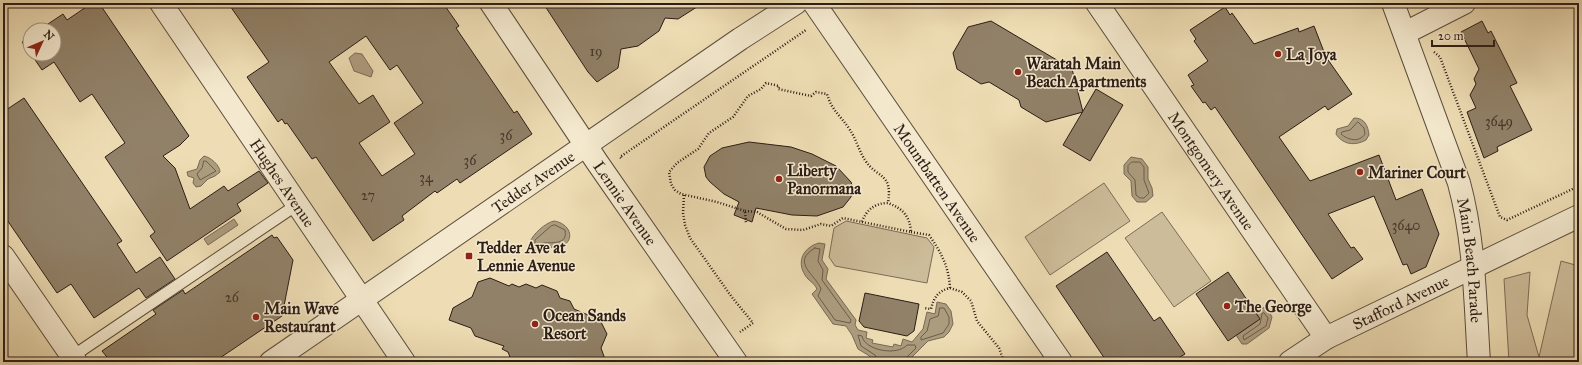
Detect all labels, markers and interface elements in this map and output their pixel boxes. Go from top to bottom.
north arrow [22,22,62,62]
scale bar [1432,22,1494,48]
text: N [41,28,57,44]
text: 20 m [1438,29,1464,43]
house number: 19 [590,43,602,60]
place label: La Joya [1286,45,1338,65]
marker: La Joya [1273,49,1283,59]
place label: Waratah Main Beach Apartments [1026,54,1147,92]
marker: Waratah Main Beach Apartments [1013,67,1023,77]
street label: Montgomery Avenue [1164,108,1259,234]
house number: 3649 [1485,113,1513,130]
street label: Mountbatten Avenue [890,120,985,246]
house number: 36 [500,127,513,144]
street label: Hughes Avenue [246,135,319,231]
street label: Tedder Avenue [488,146,578,217]
house number: 36 [464,152,477,169]
street label: Lennie Avenue [590,157,662,249]
place label: Liberty Panormana [787,161,862,198]
place label: Mariner Court [1368,163,1466,182]
marker: Mariner Court [1355,167,1365,177]
house number: 34 [419,169,434,186]
marker: Liberty Panormana [774,174,784,184]
house number: 27 [361,187,375,204]
street label: Main Beach Parade [1453,196,1486,324]
house number: 3640 [1392,217,1420,234]
place label: Tedder Ave at Lennie Avenue [476,238,576,275]
marker: Tedder Ave at Lennie Avenue [464,251,474,261]
street label: Stafford Avenue [1349,271,1452,333]
house number: 26 [225,289,240,306]
place label: The George [1234,297,1312,317]
place label: Main Wave Restaurant [264,299,339,336]
marker: The George [1222,301,1232,311]
place label: Ocean Sands Resort [543,306,626,343]
marker: Main Wave Restaurant [251,312,261,322]
marker: Ocean Sands Resort [530,319,540,329]

